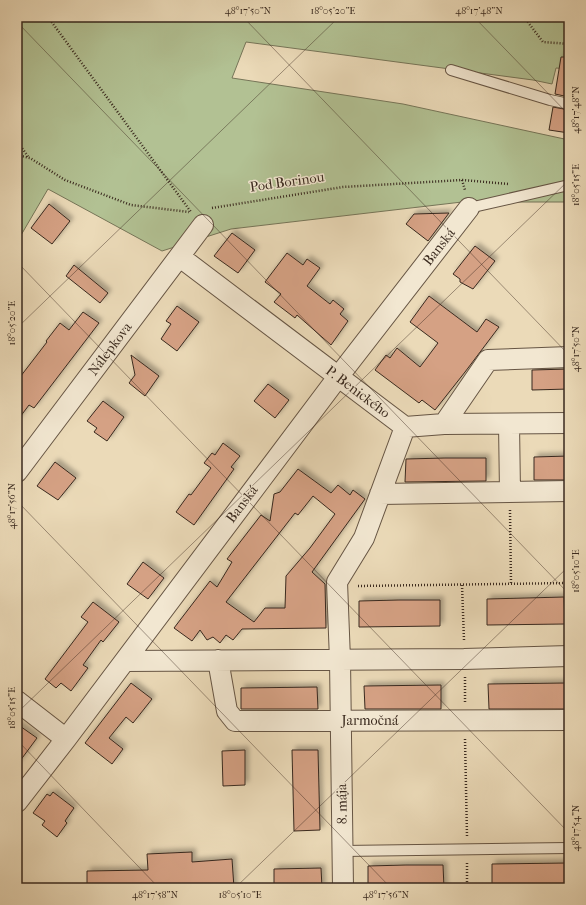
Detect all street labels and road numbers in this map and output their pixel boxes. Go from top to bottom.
street label: Pod Borinou [249,168,325,196]
street label: Banská [419,225,459,269]
street label: Nálepkova [85,319,136,379]
street label: P. Benického [322,362,394,422]
street label: Banská [222,481,262,526]
street label: Jarmočná [341,712,399,729]
street label: 8. mája [333,783,351,825]

